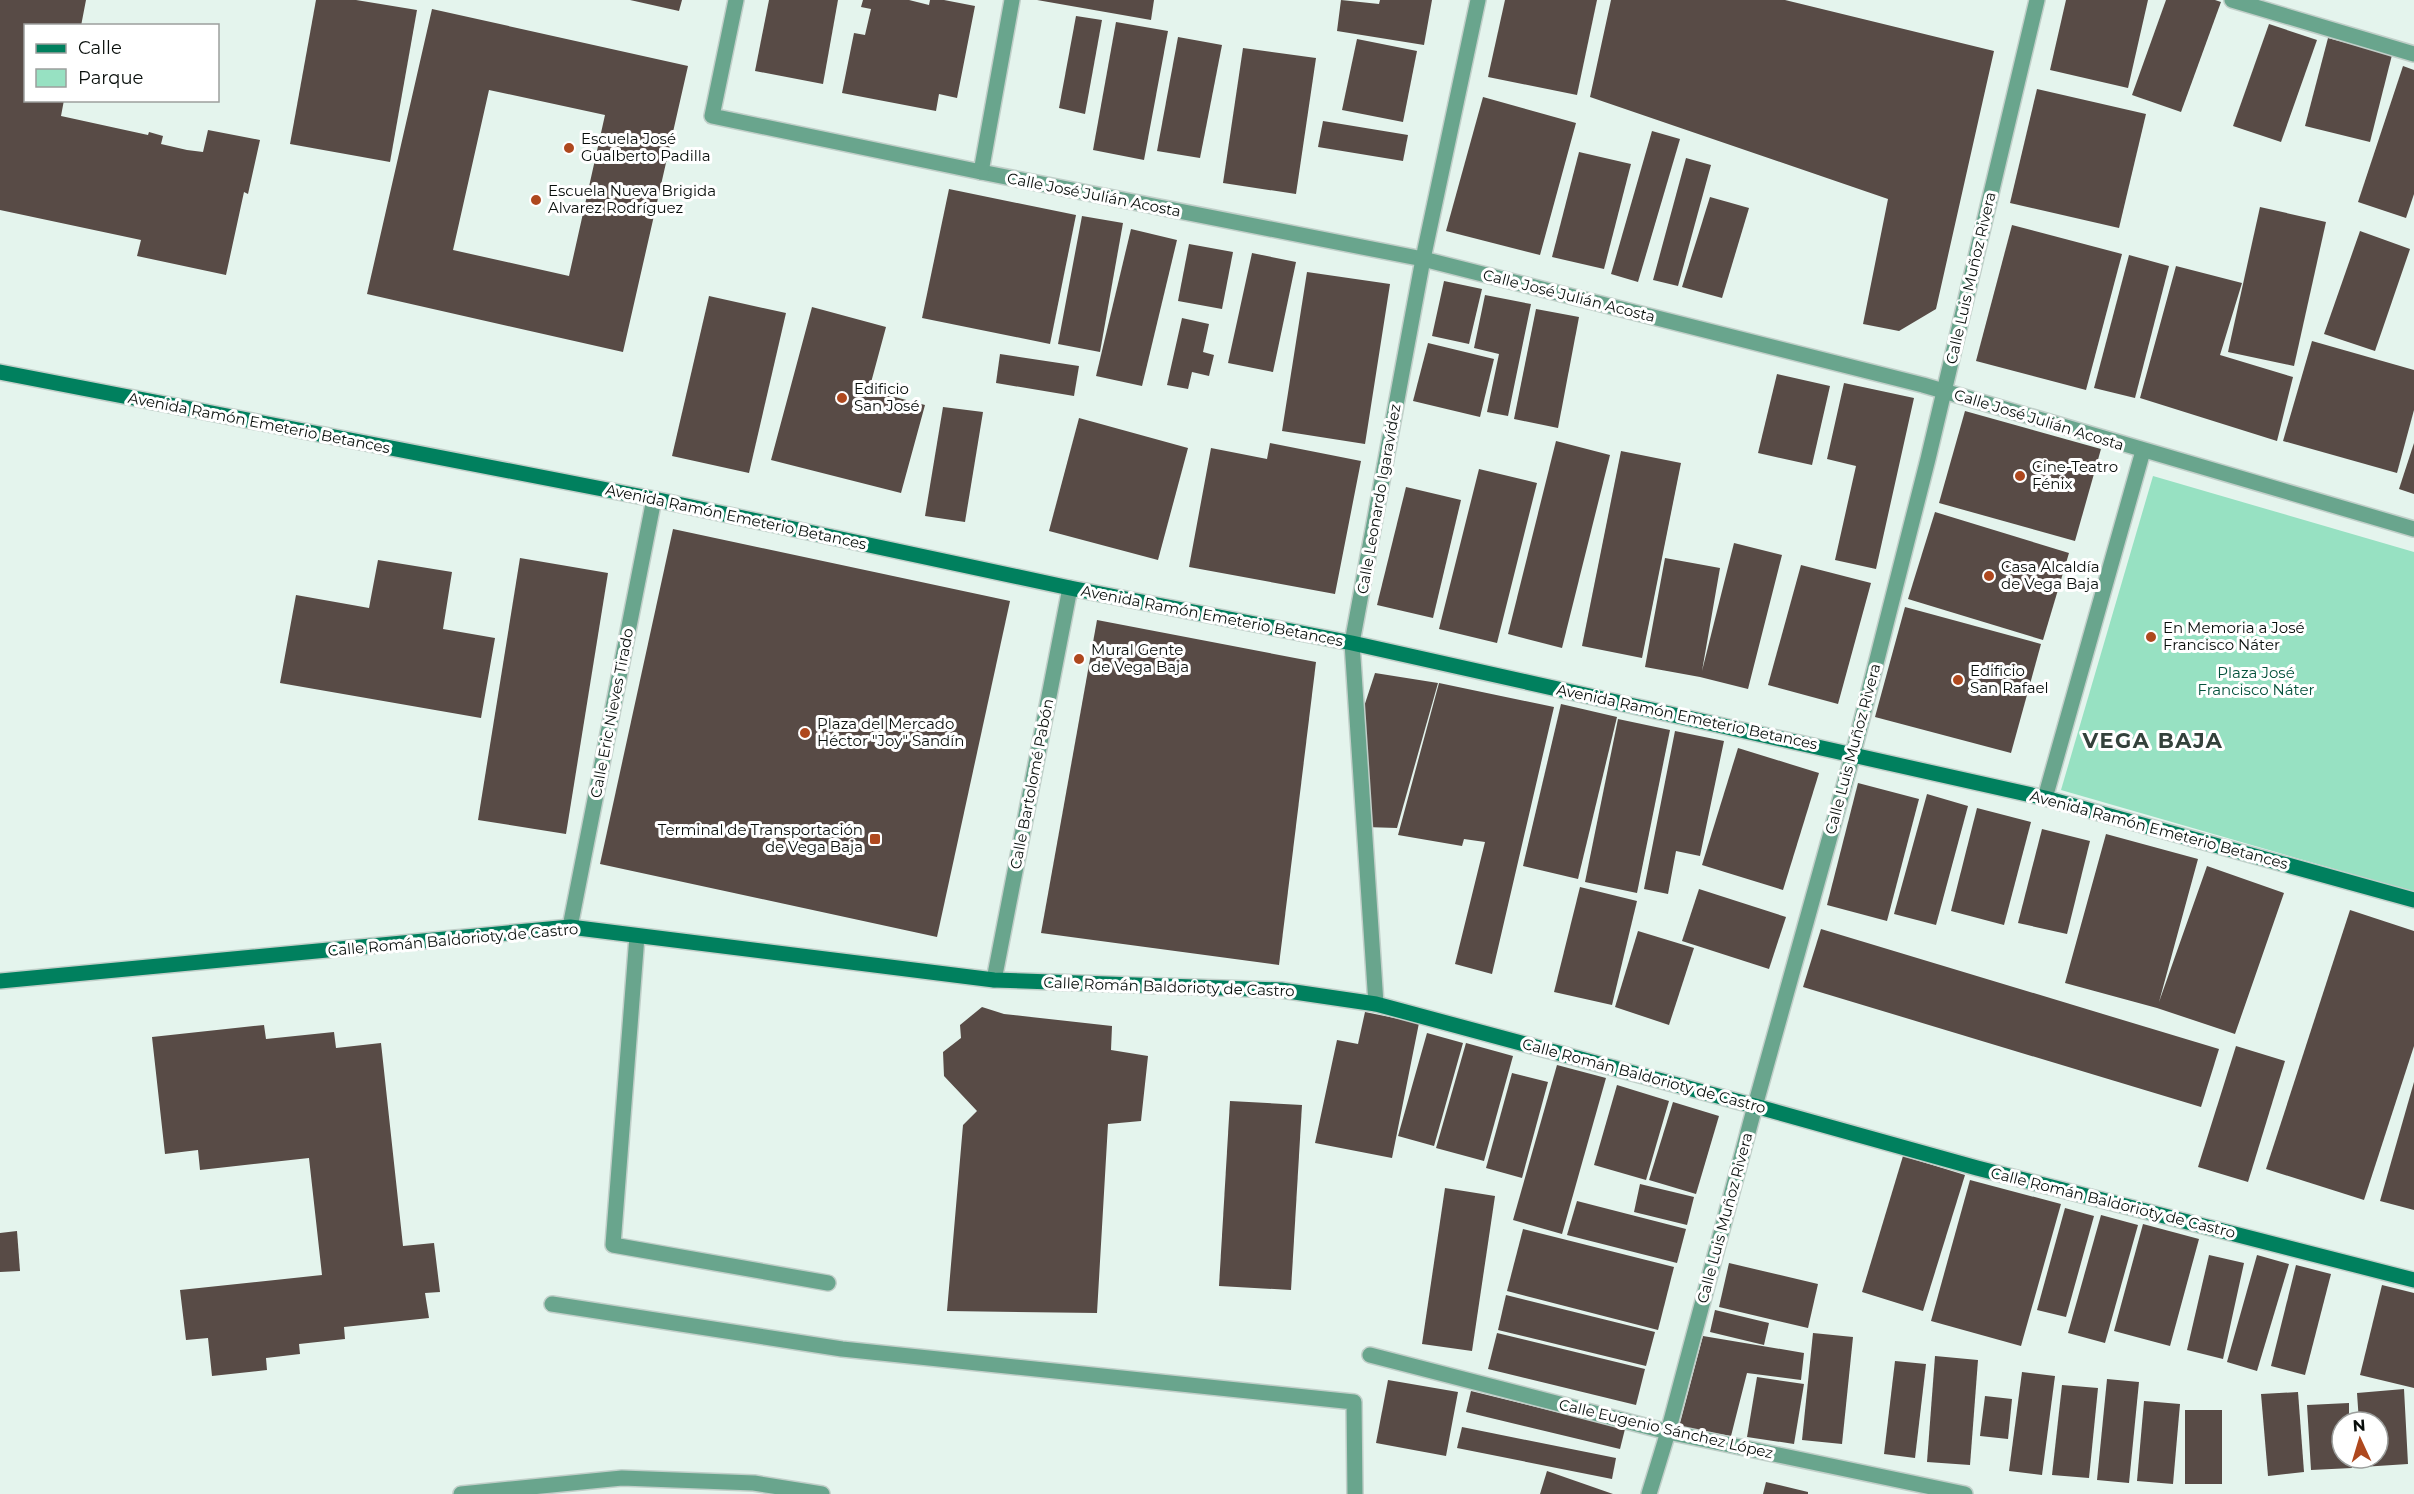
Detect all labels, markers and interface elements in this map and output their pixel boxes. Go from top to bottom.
legend [24,24,219,102]
text: Calle [78,37,122,59]
text: Parque [78,67,144,89]
place label: Escuela José Gualberto Padilla [581,129,711,165]
marker: Escuela José Gualberto Padilla [562,141,576,155]
street label: Calle José Julián Acosta [1006,168,1183,221]
place label: Escuela Nueva Brigida Alvarez Rodríguez [548,181,716,217]
street label: Calle Luis Muñoz Rivera [1941,190,2000,366]
marker: Escuela Nueva Brigida Alvarez Rodríguez [529,193,543,207]
street label: Calle José Julián Acosta [1481,265,1657,326]
place label: Edificio San José [854,379,919,415]
street label: Calle José Julián Acosta [1952,385,2126,454]
street label: Avenida Ramón Emeterio Betances [127,388,392,457]
marker: Edificio San José [835,391,849,405]
street label: Calle Leonardo Igaravídez [1352,402,1405,595]
place label: Cine-Teatro Fénix [2032,457,2118,493]
marker: Cine-Teatro Fénix [2013,469,2027,483]
street label: Avenida Ramón Emeterio Betances [604,480,868,554]
place label: Casa Alcaldía de Vega Baja [2001,557,2100,593]
marker: Casa Alcaldía de Vega Baja [1982,569,1996,583]
street label: Avenida Ramón Emeterio Betances [1080,581,1345,650]
place label: En Memoria a José Francisco Náter [2163,618,2305,654]
street label: Calle Eric Nieves Tirado [586,626,637,799]
marker: En Memoria a José Francisco Náter [2144,630,2158,644]
place label: Mural Gente de Vega Baja [1091,640,1189,676]
marker: Mural Gente de Vega Baja [1072,652,1086,666]
street label: Calle Luis Muñoz Rivera [1821,661,1884,836]
place label: Edificio San Rafael [1970,661,2049,697]
park label: Plaza José Francisco Náter [2198,663,2315,699]
marker: Edificio San Rafael [1951,673,1965,687]
street label: Avenida Ramón Emeterio Betances [1555,680,1819,754]
street label: Calle Bartolomé Pabón [1006,697,1057,871]
place label: Plaza del Mercado Héctor "Joy" Sandín [817,714,964,750]
marker: Plaza del Mercado Héctor "Joy" Sandín [798,726,812,740]
district label: VEGA BAJA [2082,728,2223,753]
street label: Avenida Ramón Emeterio Betances [2028,786,2290,873]
place label: Terminal de Transportación de Vega Baja [658,820,863,856]
marker: Terminal de Transportación de Vega Baja [868,832,882,846]
street label: Calle Román Baldorioty de Castro [327,919,579,960]
street label: Calle Román Baldorioty de Castro [1043,973,1295,1000]
street label: Calle Román Baldorioty de Castro [1520,1034,1768,1117]
street label: Calle Luis Muñoz Rivera [1693,1130,1756,1305]
street label: Calle Román Baldorioty de Castro [1989,1163,2237,1242]
street label: Calle Eugenio Sánchez López [1557,1395,1776,1463]
north arrow [2330,1410,2390,1470]
text: N [2352,1416,2366,1435]

